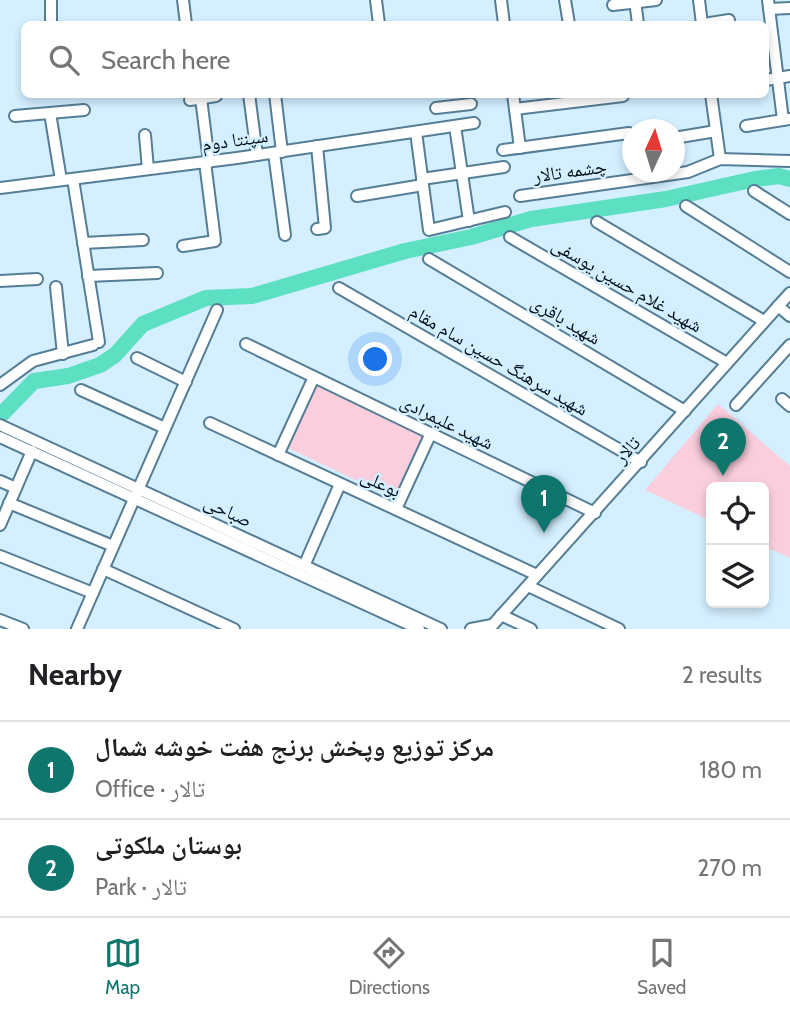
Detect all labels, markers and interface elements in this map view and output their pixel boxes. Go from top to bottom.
search box [21,21,769,98]
icon: search [45,41,83,79]
text: Search here [101,44,230,76]
north arrow [622,119,685,182]
street label: سپنتا دوم [200,124,270,158]
street label: چشمه تالار [531,154,608,188]
street label: شهید غلام حسین یوسفی [547,233,706,339]
street label: شهید باقری [527,290,605,350]
street label: شهید سرهنگ حسین سام مقام [405,299,592,422]
your location [358,342,392,376]
street label: شهید علیمرادی [397,390,497,454]
pin: 2 [700,418,746,476]
street label: تالار [608,431,645,469]
street label: بوعلی [357,464,405,502]
pin: 1 [521,475,567,533]
map controls [706,482,769,608]
button: locate [706,482,769,545]
street label: صباحی [200,490,256,532]
button: layers [706,545,769,608]
text: Nearby [28,656,122,693]
text: 2 results [682,661,762,689]
text: مرکز توزیع وپخش برنج هفت خوشه شمال [95,731,494,763]
text: 1 [47,756,55,784]
text: 180 m [699,756,762,784]
text: Office · تالار [95,775,205,803]
text: بوستان ملکوتی [95,829,242,861]
text: 2 [45,854,57,882]
text: 270 m [697,854,762,882]
text: Park · تالار [95,873,187,901]
tab: Map [104,934,142,999]
tab: Directions [349,934,430,999]
tab: Saved [637,934,686,999]

